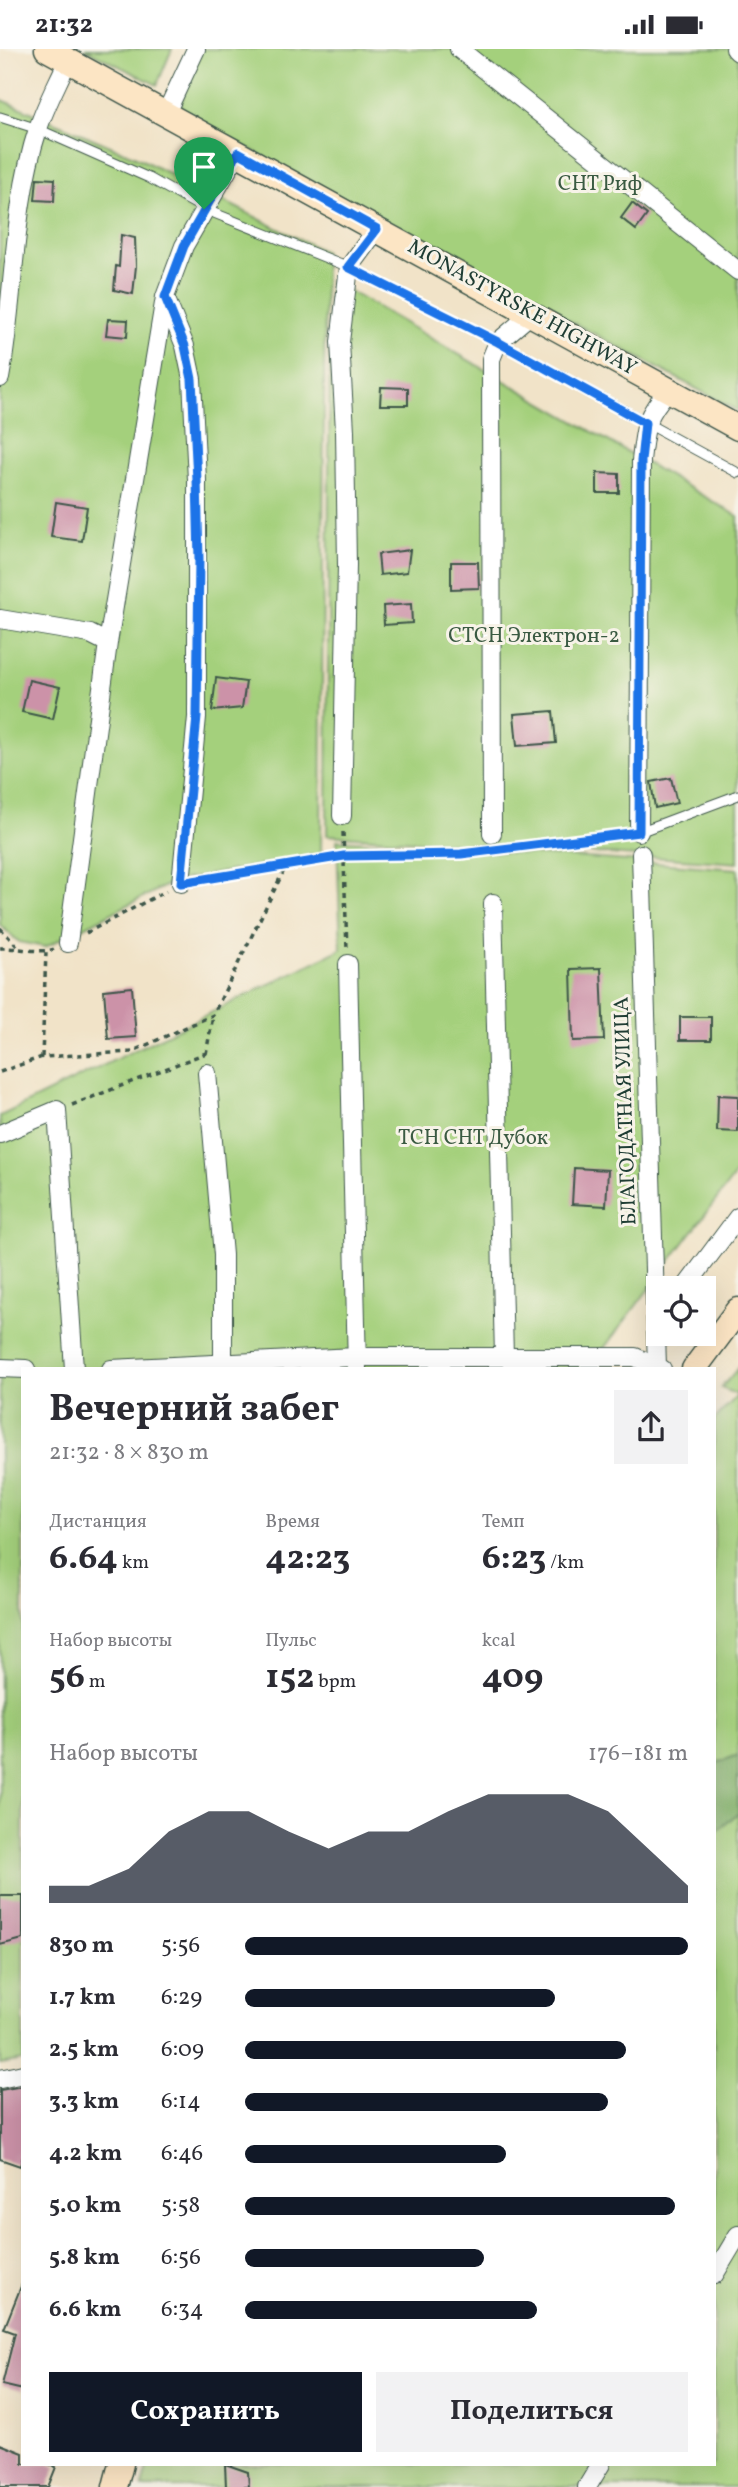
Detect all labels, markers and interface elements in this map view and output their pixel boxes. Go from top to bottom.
text: 21:32 [35,7,93,43]
pin [174,137,234,209]
icon: arrive [185,148,223,186]
park label: СНТ Риф [558,170,642,199]
street label: MONASTYRSKE HIGHWAY [402,233,642,383]
park label: СТСН Электрон-2 [448,622,620,651]
street label: БЛАГОДАТНАЯ УЛИЦА [608,996,644,1226]
park label: ТСН СНТ Дубок [398,1124,548,1153]
map controls [646,1276,716,1346]
button: locate [646,1276,716,1346]
text: Вечерний забег [49,1384,339,1437]
button: share [614,1390,688,1464]
text: 21:32 · 8 × 830 m [49,1437,209,1469]
text: Дистанция [49,1509,147,1535]
text: Время [265,1509,320,1535]
text: Темп [482,1509,525,1535]
text: 6.64 [49,1535,118,1583]
text: 42:23 [265,1535,350,1583]
text: 6:23 [482,1535,546,1583]
text: km [118,1550,149,1576]
text: /km [546,1550,584,1576]
text: Набор высоты [49,1628,172,1654]
text: Пульс [265,1628,317,1654]
text: kcal [482,1628,515,1654]
text: 56 [49,1654,85,1702]
text: 152 [265,1654,314,1702]
text: 409 [482,1654,543,1702]
text: m [85,1669,106,1695]
text: bpm [314,1669,356,1695]
text: Набор высоты [49,1738,198,1770]
text: 176–181 m [588,1738,688,1770]
text: 830 m [49,1930,114,1962]
text: 5:56 [161,1930,200,1962]
text: 1.7 km [49,1982,116,2014]
text: 6:29 [161,1982,202,2014]
text: 2.5 km [49,2034,119,2066]
text: 6:09 [161,2034,204,2066]
text: 3.3 km [49,2086,119,2118]
text: 6:14 [161,2086,201,2118]
text: 4.2 km [49,2138,122,2170]
text: 6:46 [161,2138,203,2170]
text: 5.0 km [49,2190,122,2222]
text: 5:58 [161,2190,200,2222]
text: 5.8 km [49,2242,120,2274]
text: 6:56 [161,2242,201,2274]
text: 6.6 km [49,2294,122,2326]
text: 6:34 [161,2294,204,2326]
button: Сохранить [49,2372,362,2452]
button: Поделиться [376,2372,688,2452]

